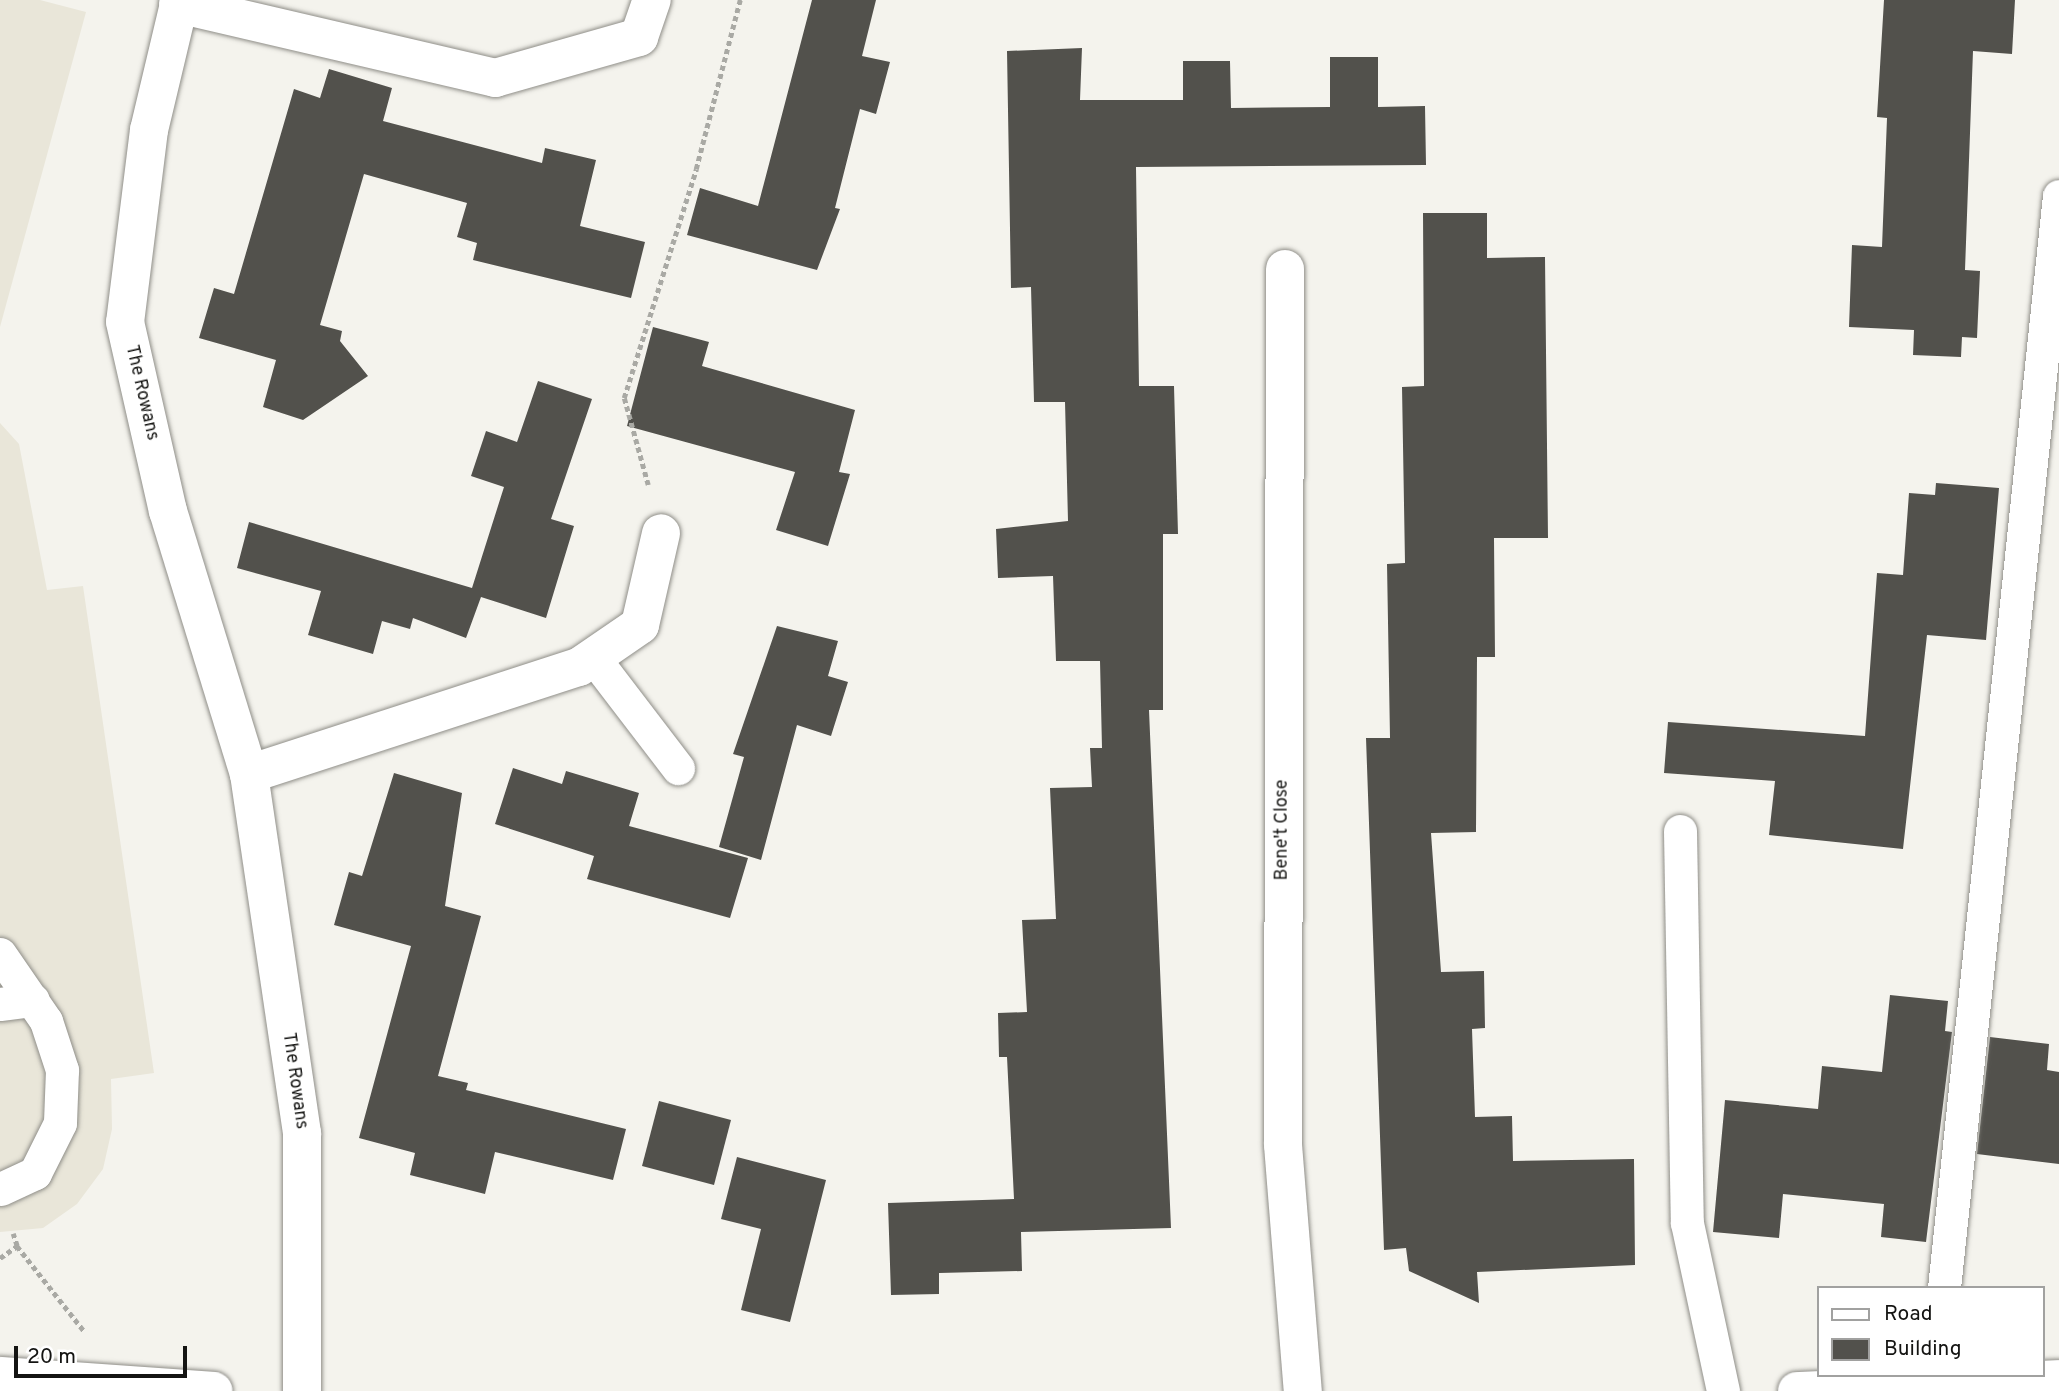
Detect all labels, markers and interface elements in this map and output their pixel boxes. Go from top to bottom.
street label: The Rowans [120,343,162,443]
street label: Bene't Close [1272,780,1294,880]
street label: The Rowans [277,1031,311,1131]
legend [1818,1286,2045,1377]
text: Road [1884,1301,1933,1328]
scale bar [18,1332,191,1376]
text: Building [1884,1336,1962,1363]
text: 20 m [27,1344,76,1371]

